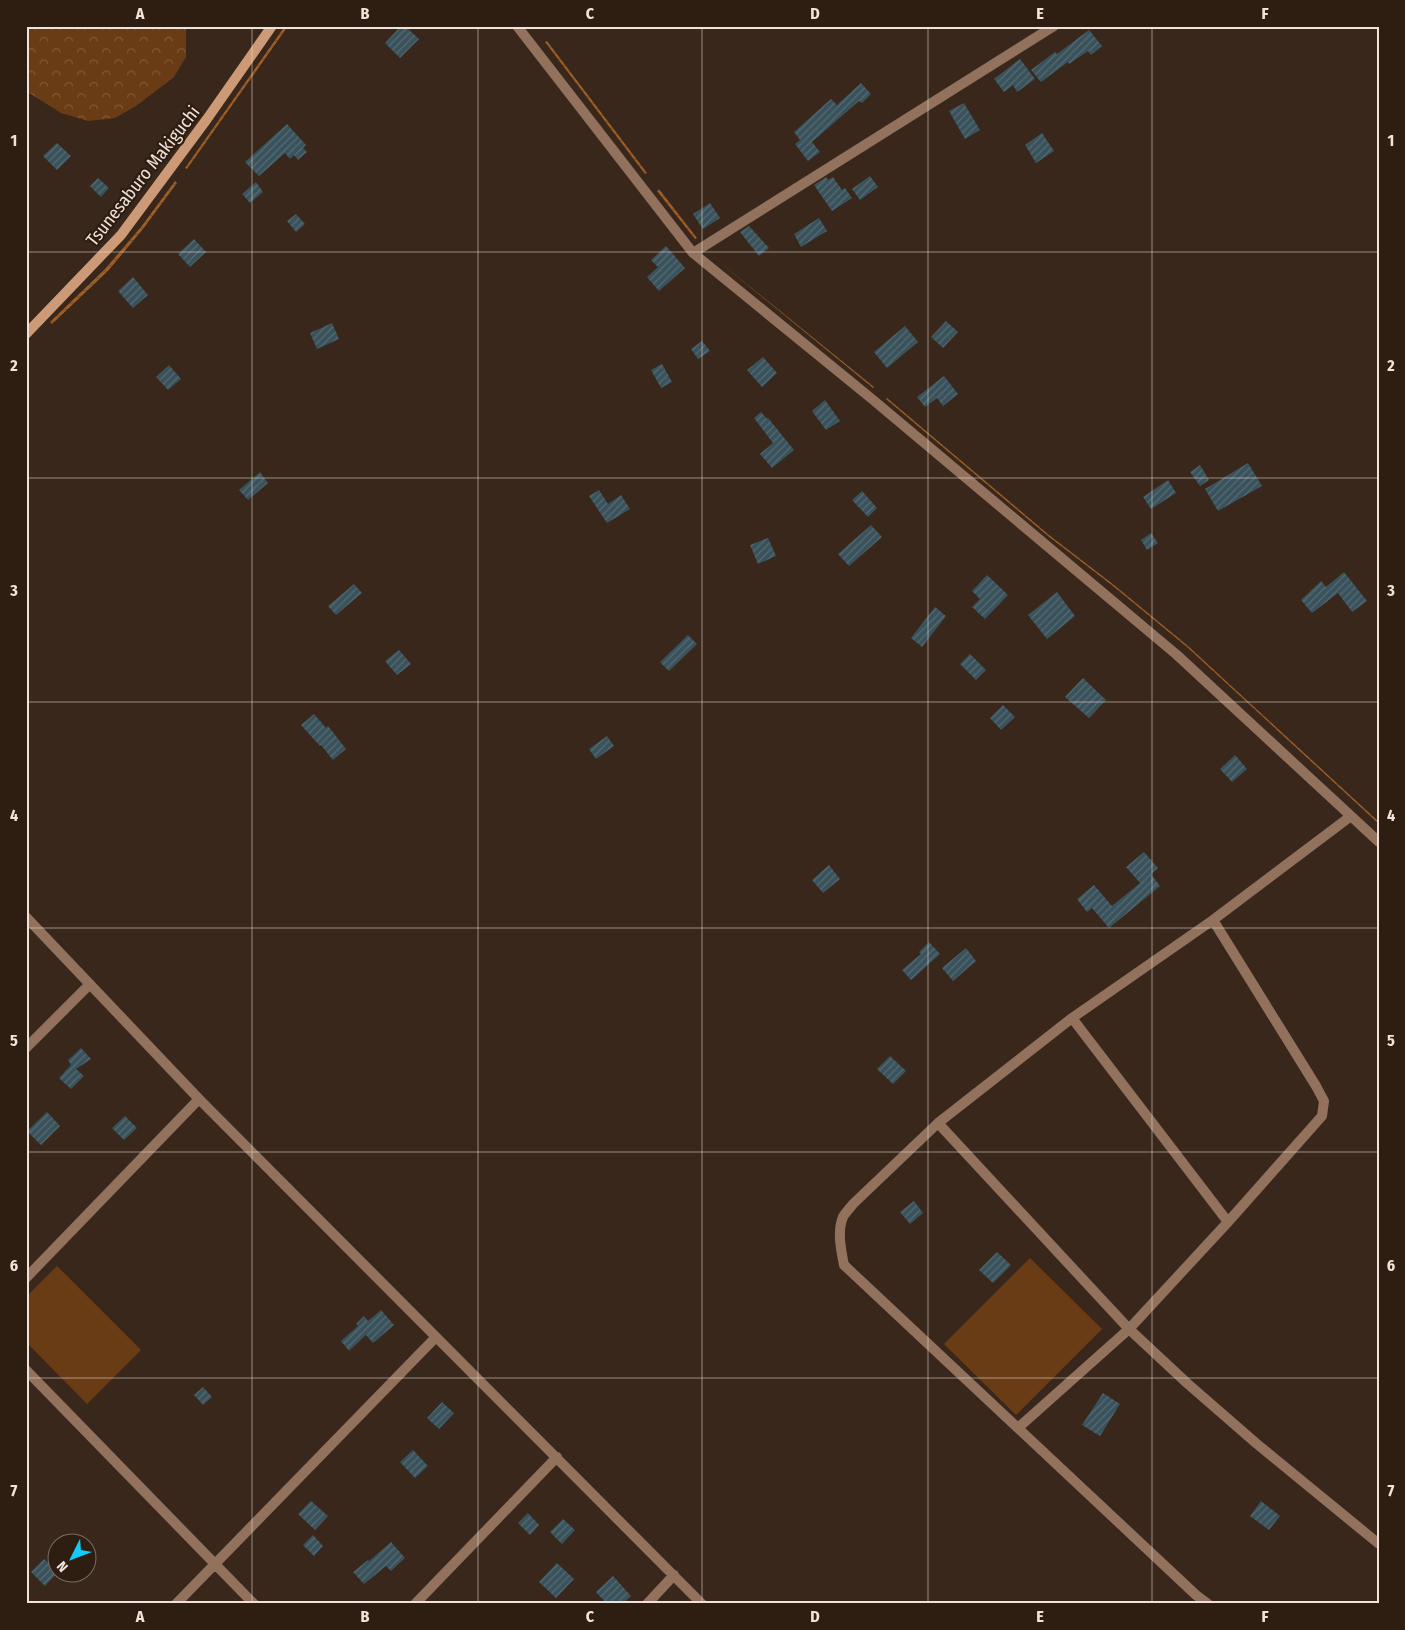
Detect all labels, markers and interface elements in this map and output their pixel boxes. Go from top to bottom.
text: A [135,4,145,23]
text: B [361,4,370,23]
text: C [586,4,595,23]
text: D [810,4,820,23]
text: E [1036,4,1044,23]
text: F [1261,4,1269,23]
street label: Tsunesaburo Makiguchi [81,102,205,250]
text: 1 [11,131,17,150]
text: 1 [1388,131,1394,150]
text: 2 [9,356,18,375]
text: 2 [1386,356,1395,375]
text: 3 [9,581,18,600]
text: 3 [1386,581,1395,600]
text: 4 [10,806,18,825]
text: 4 [1387,806,1395,825]
text: 5 [10,1031,18,1050]
text: 5 [1387,1031,1395,1050]
text: 6 [10,1256,18,1275]
text: 6 [1387,1256,1395,1275]
text: 7 [11,1481,18,1500]
text: 7 [1388,1481,1395,1500]
north arrow [48,1532,98,1582]
text: N [54,1558,72,1575]
text: A [135,1607,145,1626]
text: B [361,1607,370,1626]
text: C [586,1607,595,1626]
text: D [810,1607,820,1626]
text: E [1036,1607,1044,1626]
text: F [1261,1607,1269,1626]

